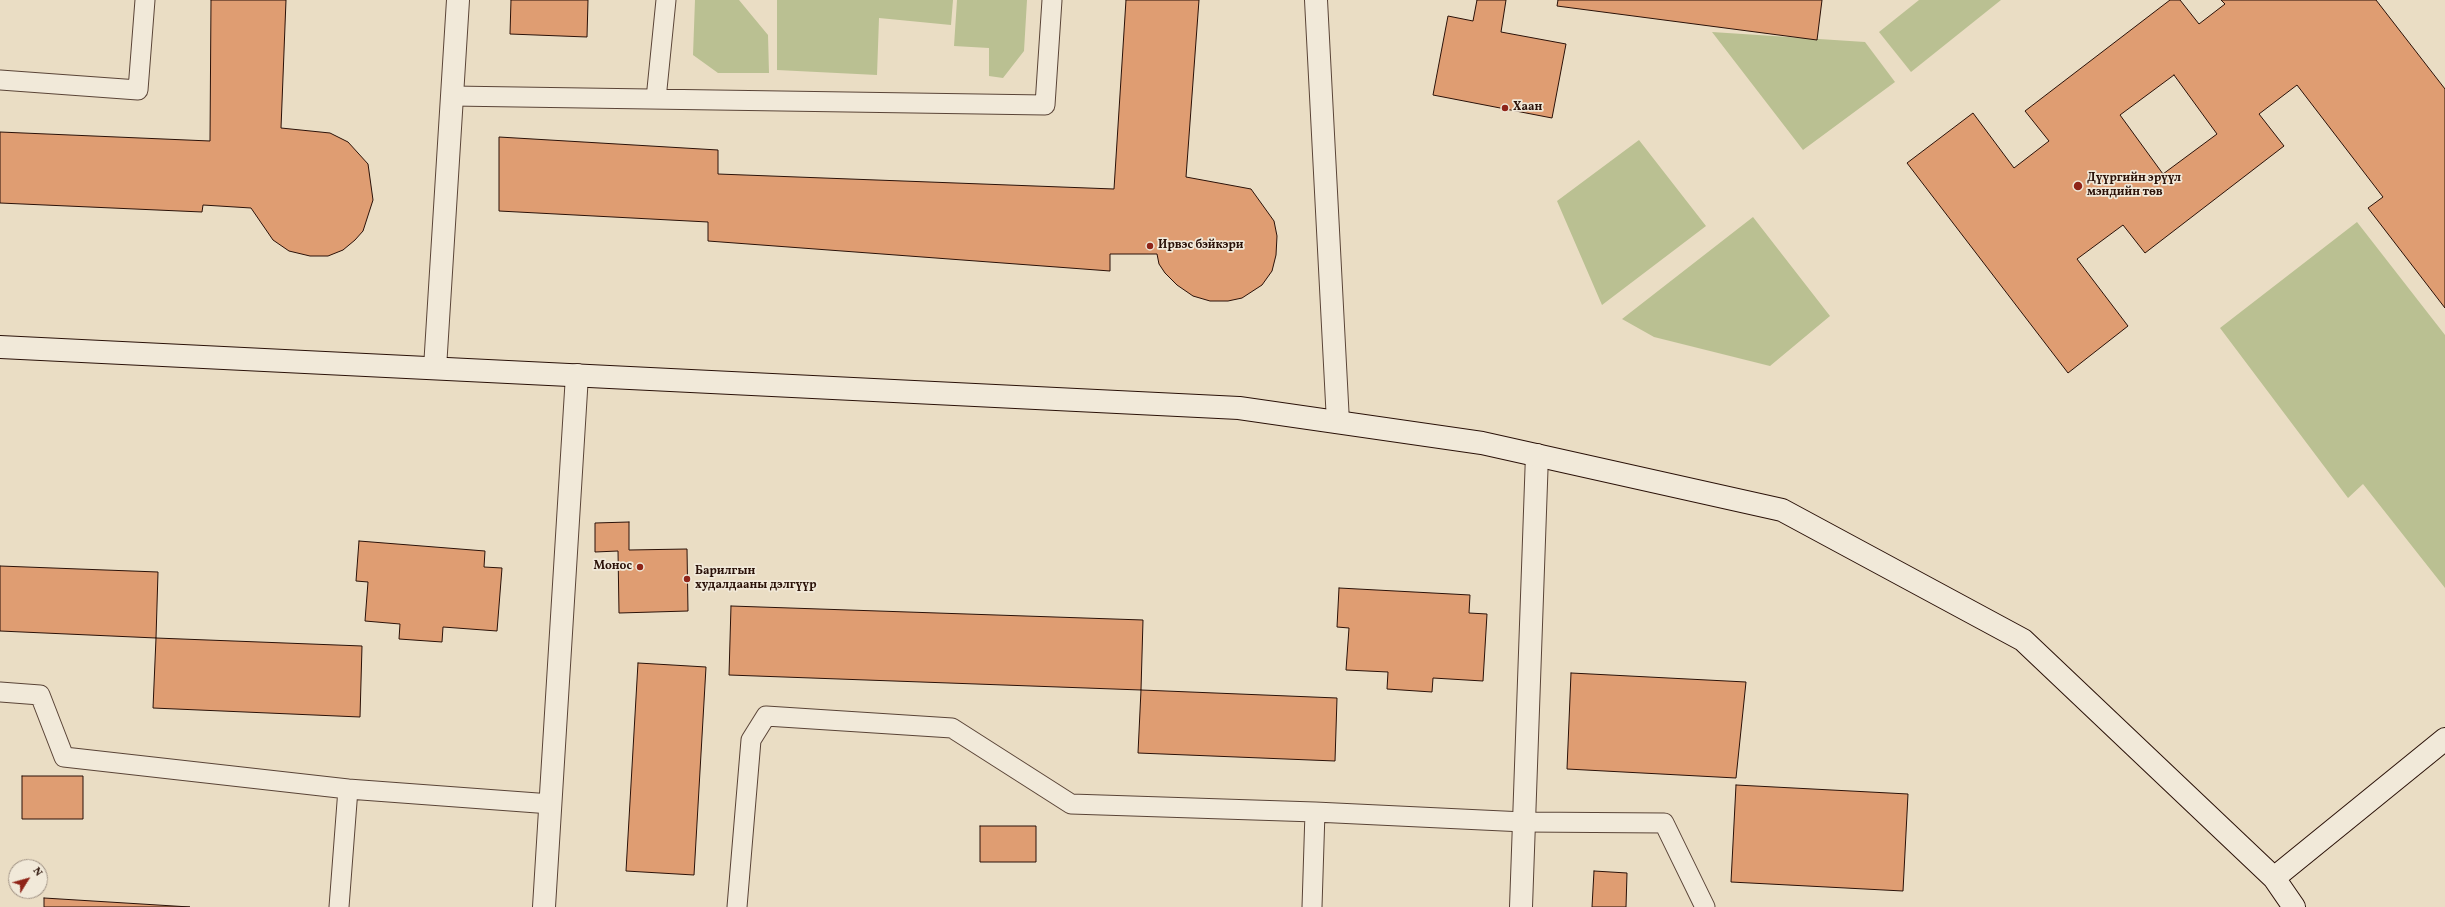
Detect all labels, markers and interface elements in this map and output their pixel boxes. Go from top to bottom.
place label: Хаан [1513,101,1542,115]
marker: Хаан [1500,103,1510,113]
place label: Дүүргийн эрүүл мэндийн төв [2087,172,2181,200]
marker: Дүүргийн эрүүл мэндийн төв [2072,180,2084,192]
place label: Ирвэс бэйкэри [1158,239,1244,253]
marker: Ирвэс бэйкэри [1145,241,1155,251]
place label: Монос [594,560,632,574]
marker: Монос [635,562,645,572]
place label: Барилгын худалдааны дэлгүүр [695,565,817,593]
marker: Барилгын худалдааны дэлгүүр [682,574,692,584]
north arrow [8,859,48,899]
text: N [29,864,46,880]

